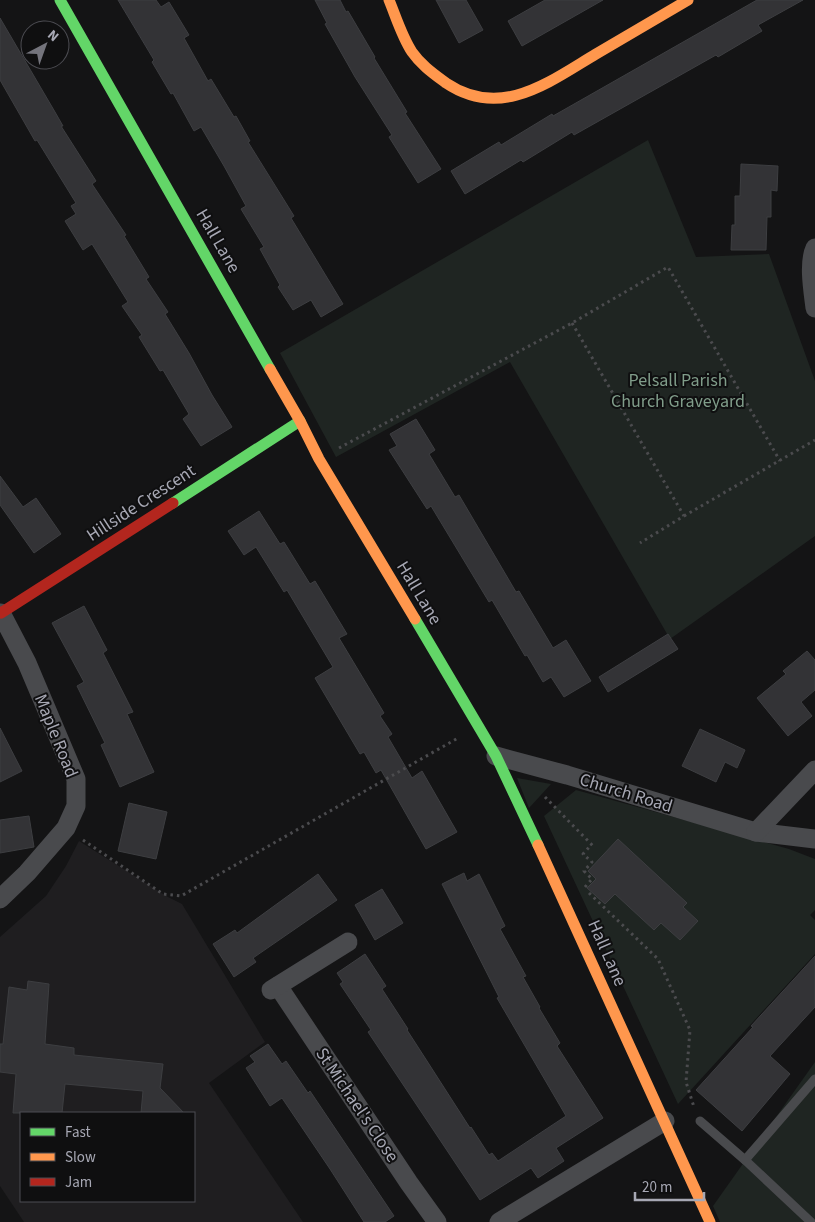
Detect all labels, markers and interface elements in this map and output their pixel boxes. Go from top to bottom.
north arrow [20,20,70,70]
text: N [43,25,63,47]
street label: Hall Lane [190,204,246,278]
park label: Pelsall Parish Church Graveyard [611,368,745,414]
street label: Hillside Crescent [82,458,200,548]
street label: Hall Lane [390,556,448,630]
street label: Maple Road [28,691,84,781]
street label: Church Road [576,767,676,819]
street label: Hall Lane [581,916,633,990]
street label: St Michael's Close [309,1043,405,1167]
legend [20,1112,195,1202]
text: Fast [65,1122,91,1143]
text: Slow [65,1147,96,1168]
scale bar [635,1170,704,1202]
text: Jam [65,1172,92,1193]
text: 20 m [642,1177,672,1198]

